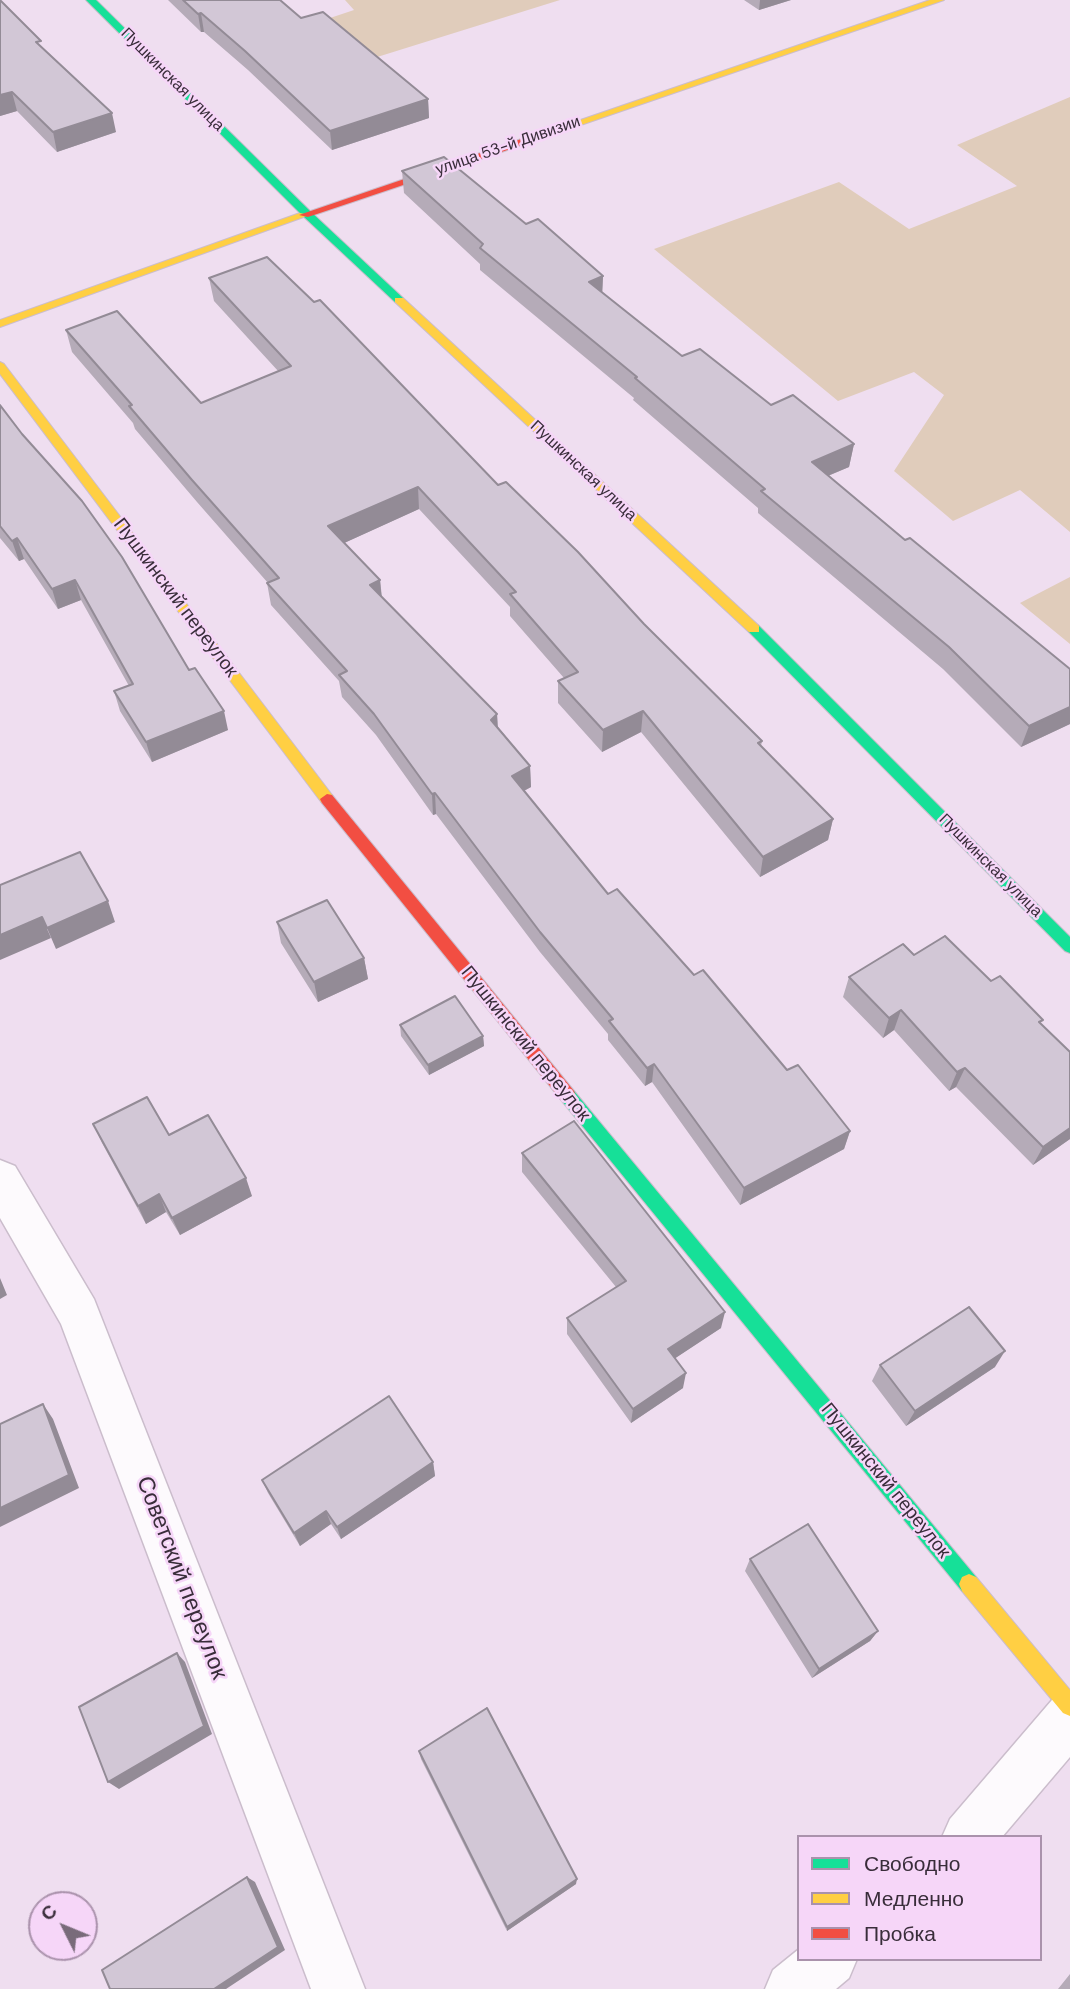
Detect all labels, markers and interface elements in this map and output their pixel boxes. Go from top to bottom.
street label: Пушкинская улица [116,24,228,136]
street label: улица 53-й Дивизии [433,112,583,180]
street label: Пушкинская улица [526,417,640,525]
street label: Пушкинский переулок [108,514,242,682]
street label: Пушкинская улица [934,810,1046,922]
street label: Пушкинский переулок [455,962,595,1126]
street label: Пушкинский переулок [815,1399,955,1563]
street label: Советский переулок [130,1473,232,1683]
legend [797,1835,1042,1961]
text: Свободно [864,1850,961,1878]
text: Медленно [864,1885,964,1913]
north arrow [28,1891,98,1961]
text: С [35,1899,63,1926]
text: Пробка [864,1920,936,1948]

